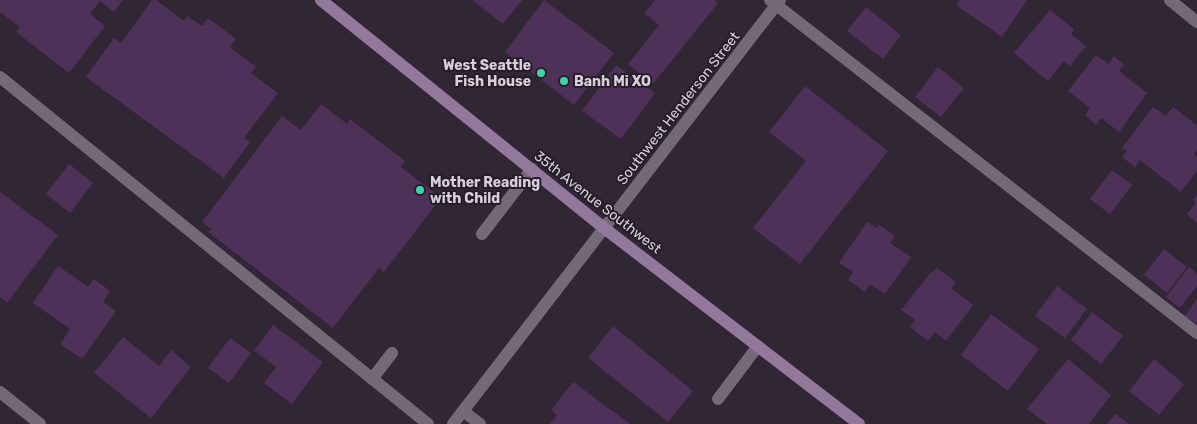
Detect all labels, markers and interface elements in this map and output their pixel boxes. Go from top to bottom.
street label: Southwest Henderson Street [613,28,744,188]
place label: West Seattle Fish House [443,57,531,90]
marker: West Seattle Fish House [535,67,547,79]
place label: Banh Mi XO [574,73,651,90]
marker: Banh Mi XO [558,75,570,87]
street label: 35th Avenue Southwest [531,147,665,258]
place label: Mother Reading with Child [430,174,540,207]
marker: Mother Reading with Child [414,184,426,196]

